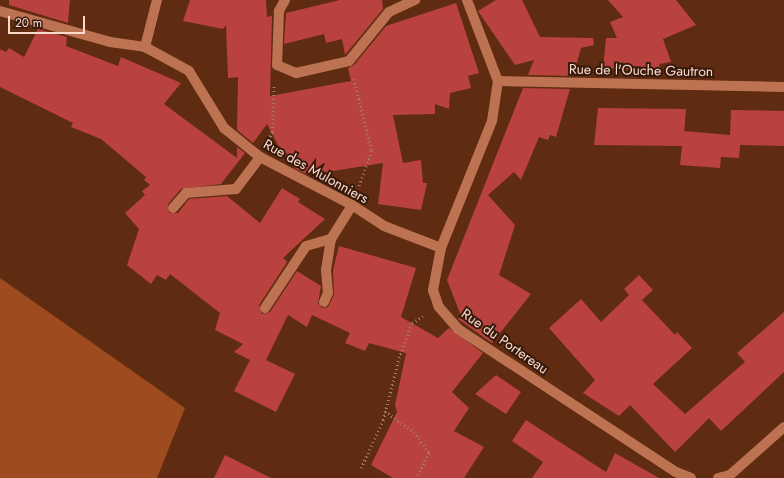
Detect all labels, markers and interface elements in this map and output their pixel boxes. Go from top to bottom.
scale bar [10,8,87,34]
text: 20 m [15,14,42,32]
street label: Rue de l'Ouche Gautron [569,60,713,80]
street label: Rue des Mulonniers [261,135,371,207]
street label: Rue du Portereau [458,305,552,377]

